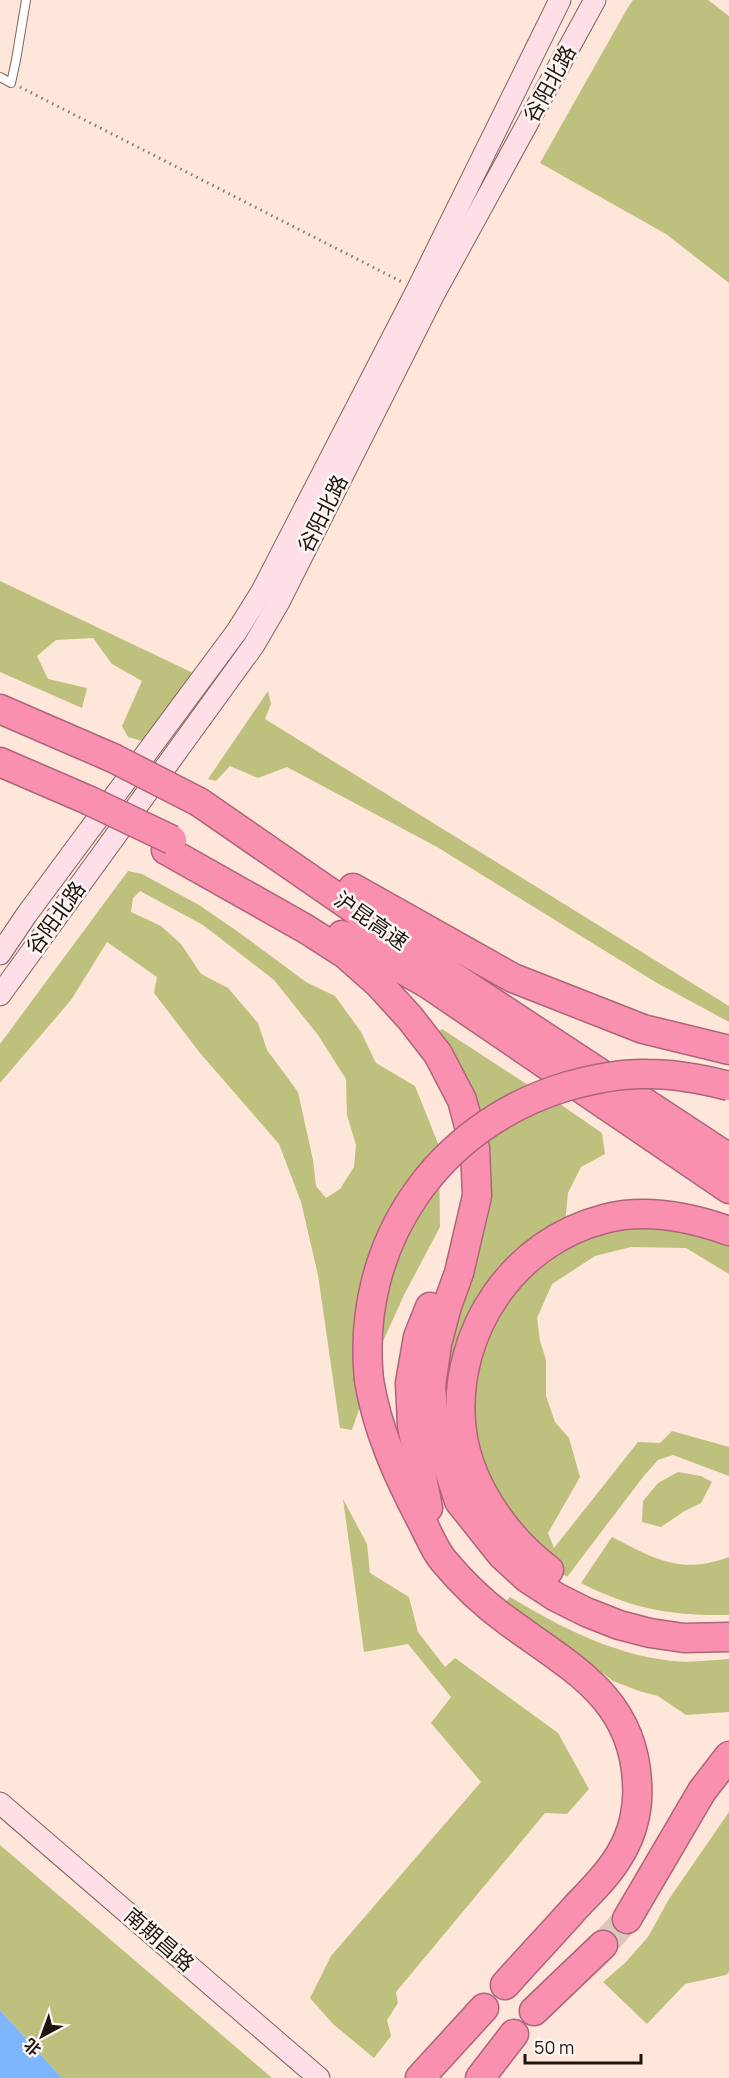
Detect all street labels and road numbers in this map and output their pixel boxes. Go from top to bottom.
street label: 谷阳北路 [517,40,582,127]
street label: 谷阳北路 [291,470,354,557]
street label: 谷阳北路 [19,875,91,960]
street label: 沪昆高速 [329,885,414,956]
street label: 南期昌路 [119,1901,201,1977]

